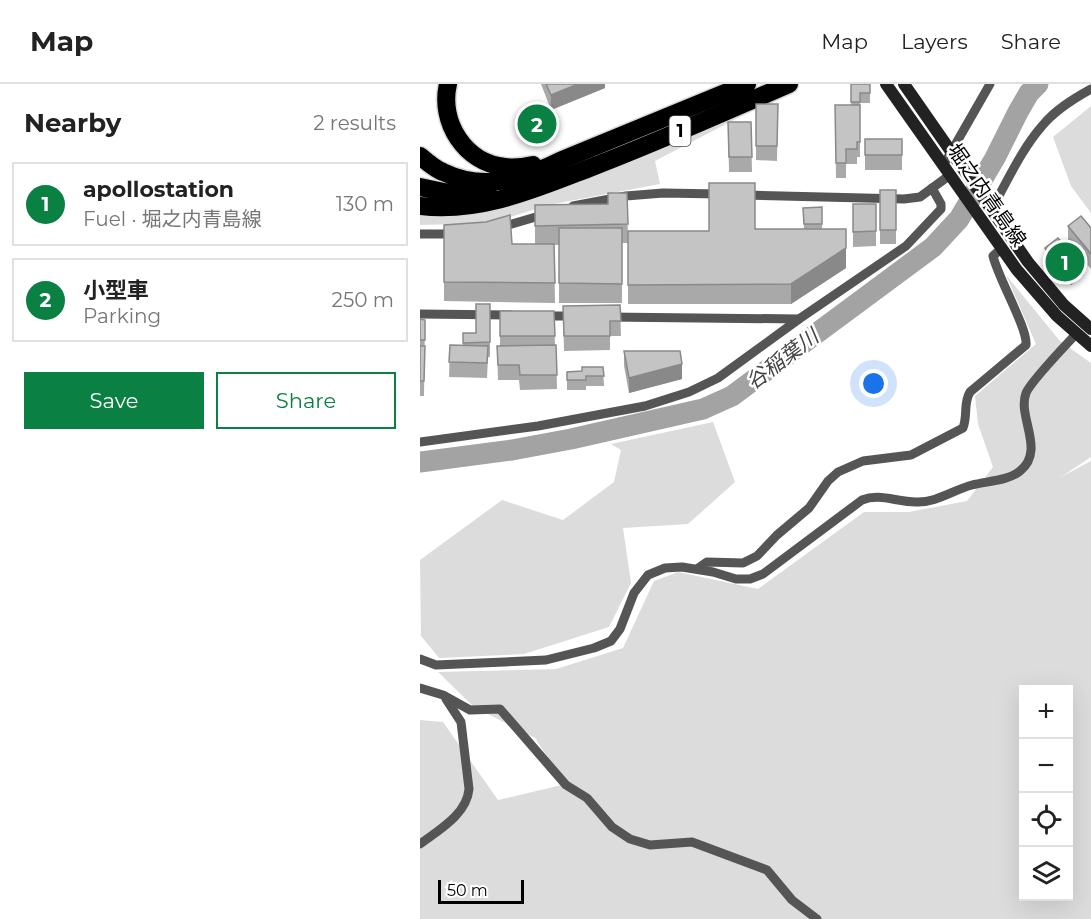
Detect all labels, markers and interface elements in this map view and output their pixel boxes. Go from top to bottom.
text: Map [30,24,93,58]
text: Map [821,29,868,54]
text: Layers [901,29,968,54]
text: Share [1001,29,1061,54]
pin: 2 [518,102,556,147]
text: Nearby [24,107,121,139]
text: 2 results [313,111,396,135]
road number: 1 [670,116,690,146]
street label: 堀之内青島線 [943,139,1031,251]
text: apollostation [83,176,234,203]
text: 1 [42,192,49,216]
text: 130 m [336,192,394,216]
text: Fuel · 堀之内青島線 [83,207,262,231]
pin: 1 [1046,240,1084,285]
text: 小型車 [83,277,149,304]
text: 2 [40,288,51,312]
text: 250 m [332,288,394,312]
text: Parking [83,304,161,328]
water label: 谷稲葉川 [741,323,825,394]
your location [859,369,888,398]
button: Save [24,372,204,429]
button: Share [216,372,396,429]
map controls [1019,685,1073,901]
button: + [1019,685,1073,739]
button: − [1019,739,1073,793]
button: locate [1019,793,1073,847]
button: layers [1019,847,1073,901]
scale bar [438,877,524,904]
text: 50 m [447,881,488,900]

